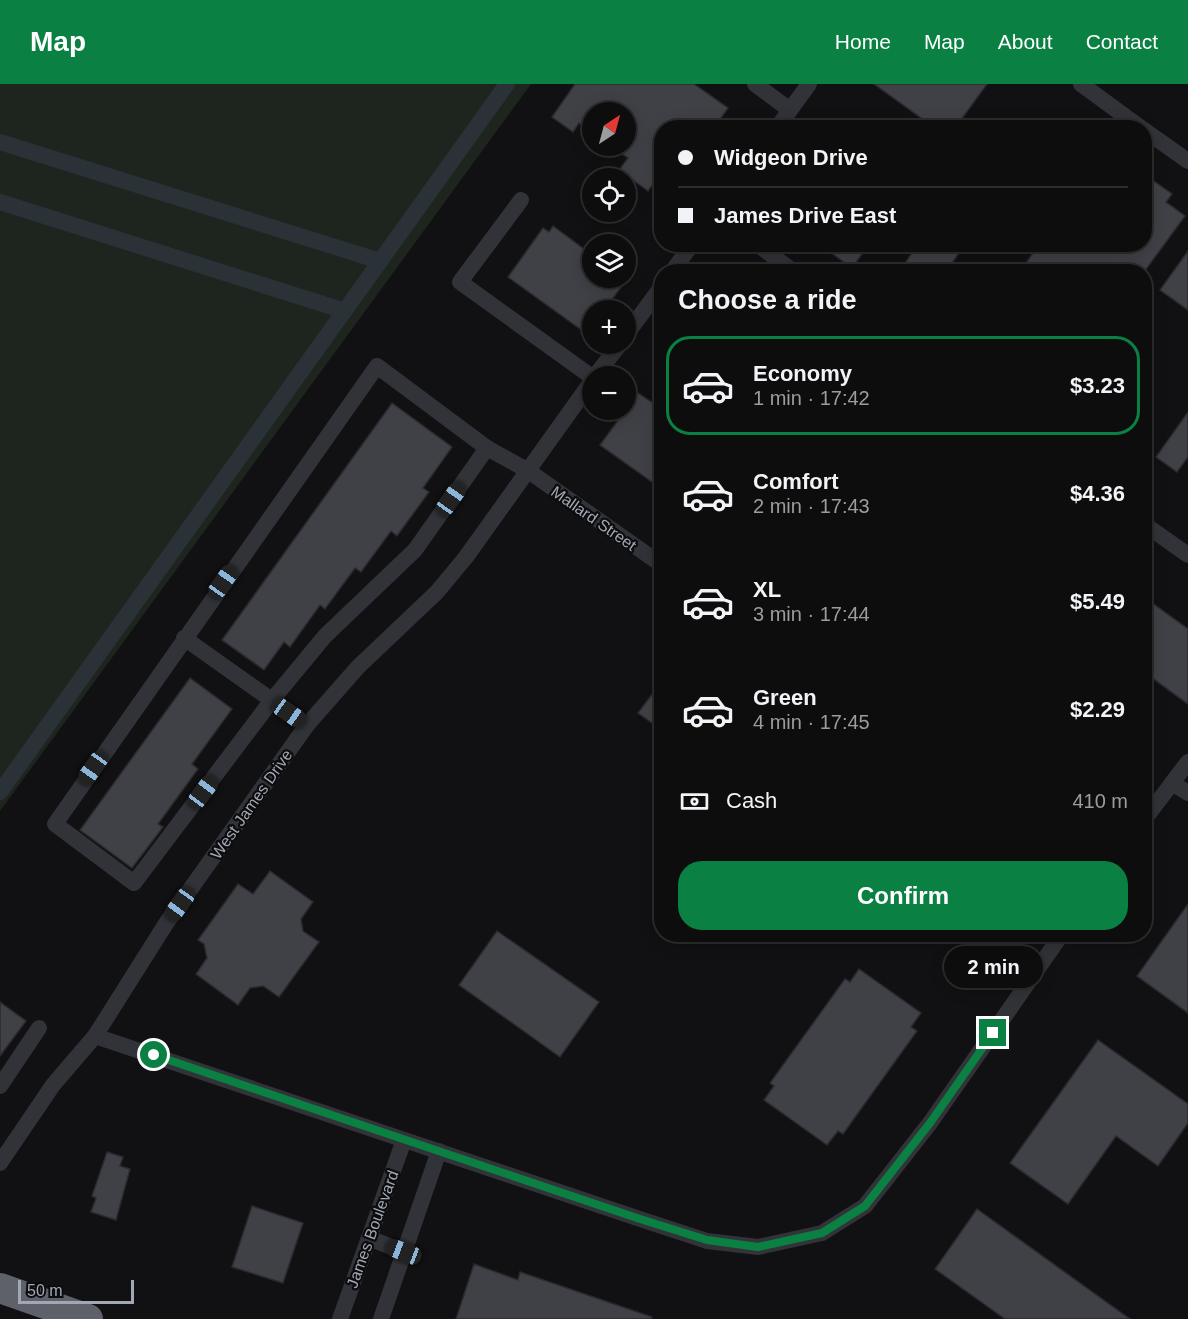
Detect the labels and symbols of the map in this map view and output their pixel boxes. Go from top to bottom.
north arrow [582,102,636,156]
car [433,479,469,519]
street label: Mallard Street [548,483,640,554]
car [205,562,241,602]
car [269,695,309,731]
street label: West James Drive [207,746,296,862]
car [75,748,111,788]
car [185,772,221,812]
car [162,884,198,924]
callout: 2 min [944,946,1042,988]
route end [979,1019,1006,1046]
route start [140,1041,167,1068]
street label: James Boulevard [343,1168,402,1290]
car [384,1237,424,1267]
scale bar [18,1277,134,1304]

